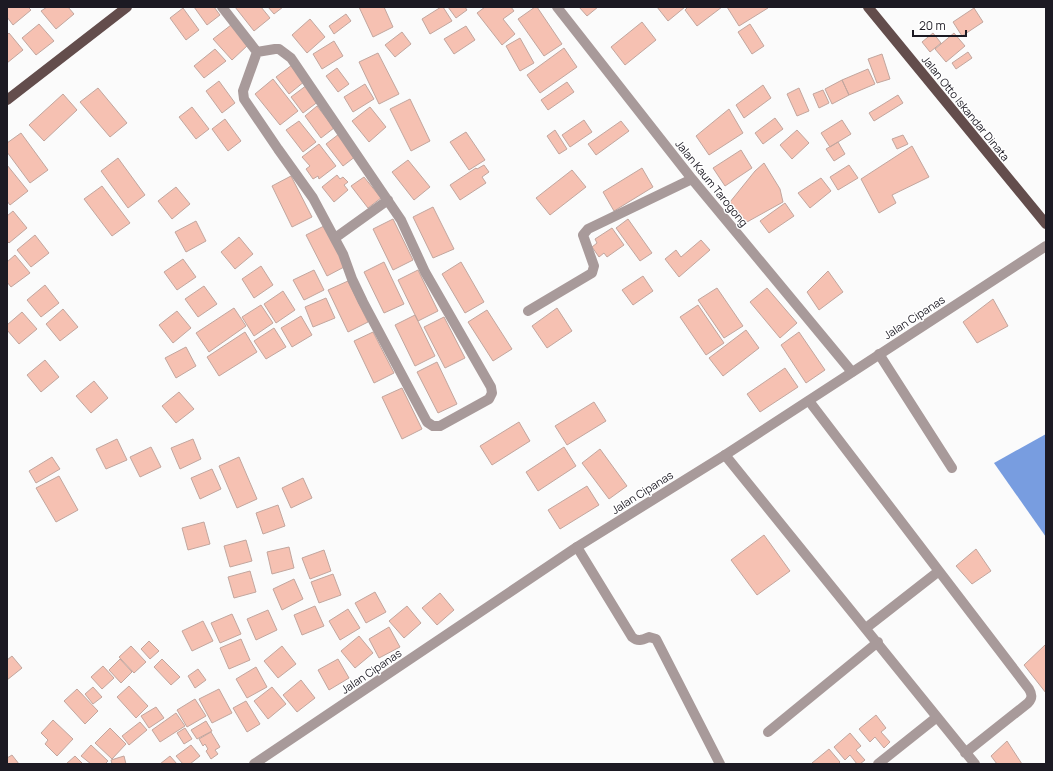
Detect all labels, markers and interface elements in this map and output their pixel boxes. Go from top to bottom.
scale bar [913,12,966,38]
text: 20 m [919,17,946,34]
street label: Jalan Otto Iskandar Dinata [919,52,1013,164]
street label: Jalan Kaum Tarogong [672,136,752,230]
street label: Jalan Cipanas [881,291,948,342]
street label: Jalan Cipanas [608,467,676,517]
street label: Jalan Cipanas [338,645,404,697]

